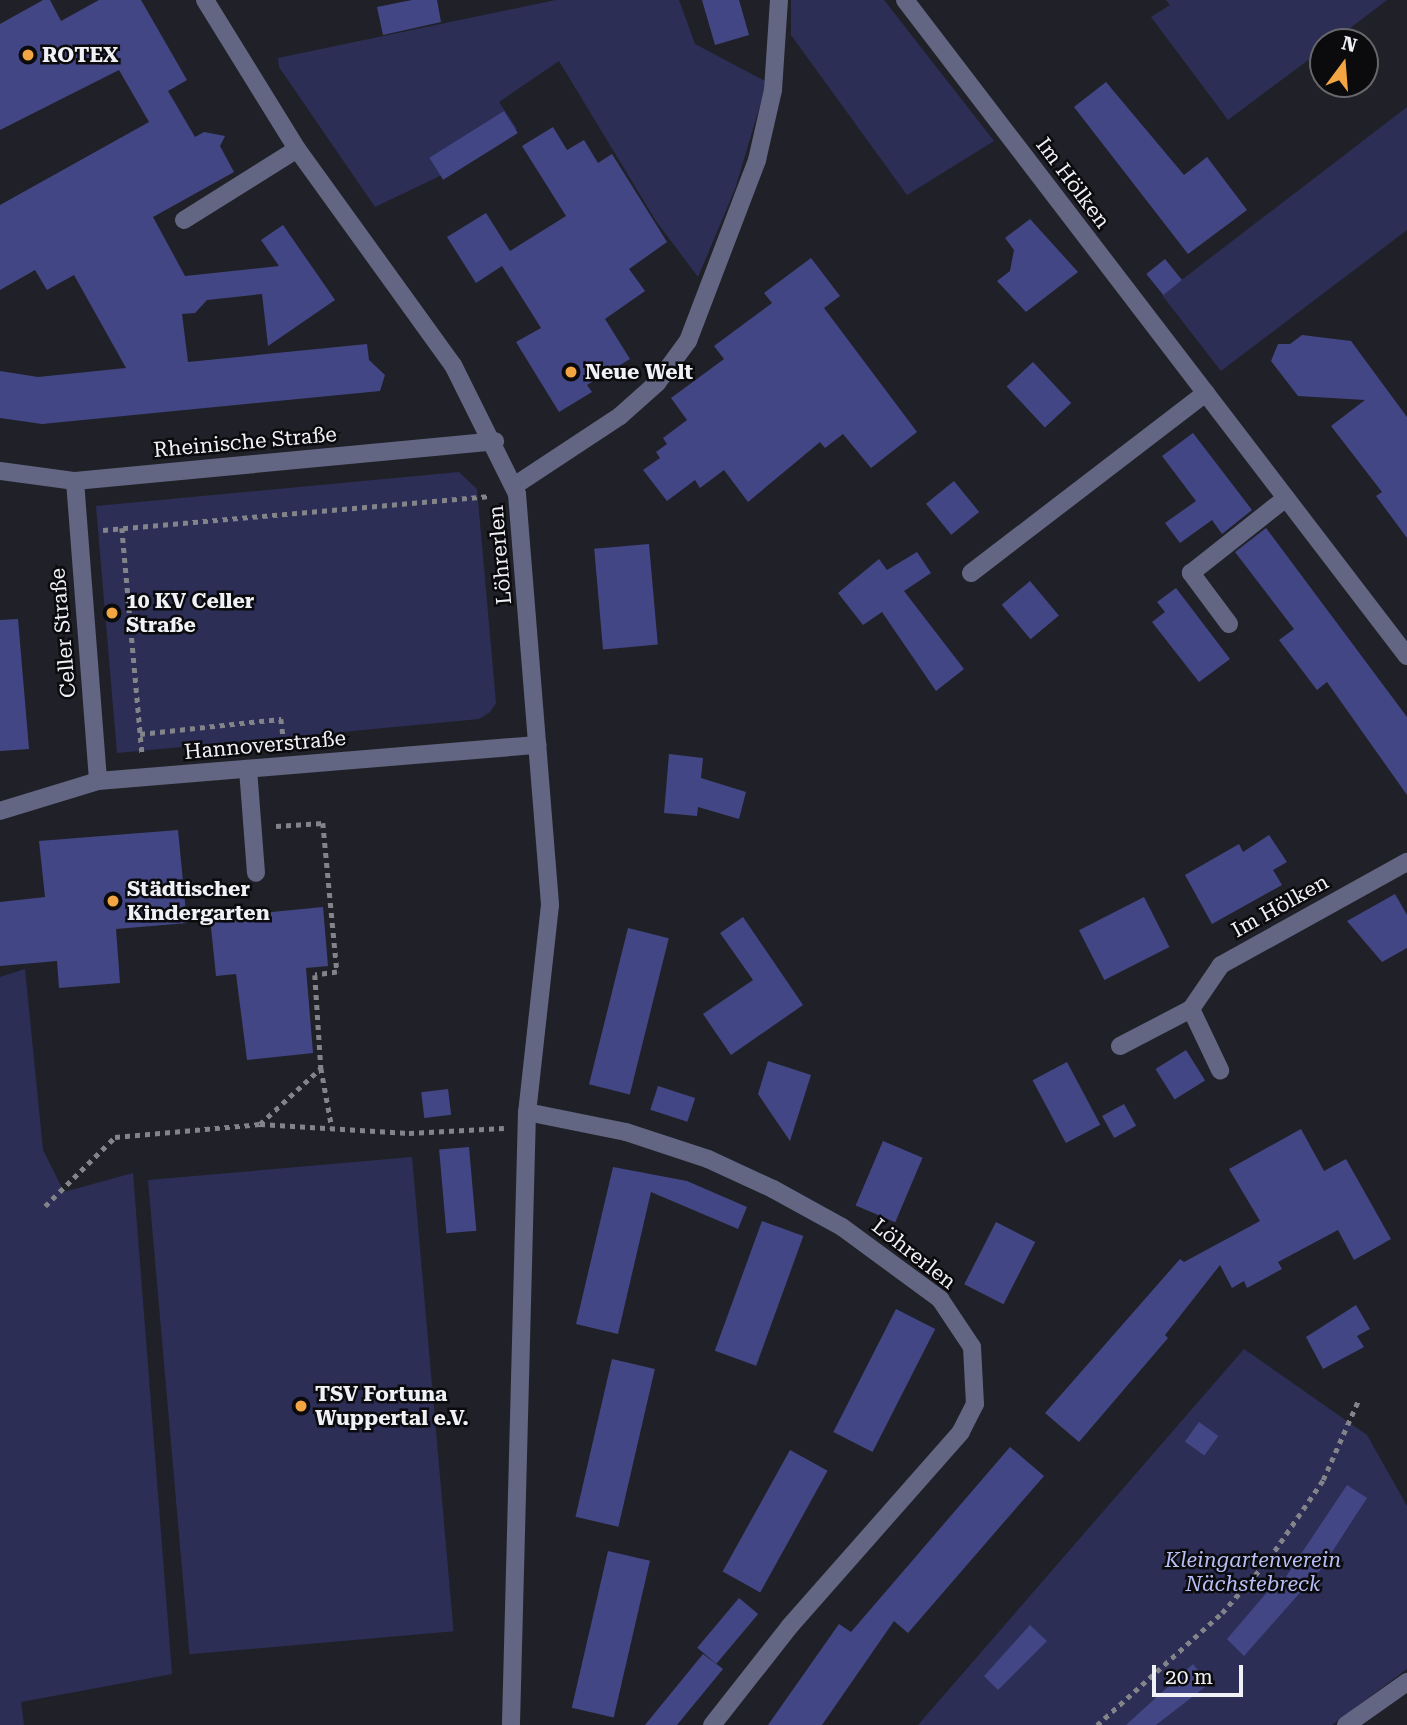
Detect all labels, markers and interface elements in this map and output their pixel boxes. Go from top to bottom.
north arrow [1309,28,1379,98]
text: N [1339,31,1360,57]
place label: ROTEX [42,42,118,68]
marker: ROTEX [20,47,36,63]
street label: Im Hölken [1031,133,1115,233]
place label: Neue Welt [585,359,693,385]
marker: Neue Welt [563,364,579,380]
street label: Rheinische Straße [152,421,338,463]
street label: Löhrerlen [483,504,517,606]
street label: Celler Straße [45,567,81,699]
place label: 10 KV Celler Straße [126,588,254,638]
marker: 10 KV Celler Straße [104,605,120,621]
street label: Hannoverstraße [183,725,347,765]
street label: Im Hölken [1227,869,1333,943]
place label: Städtischer Kindergarten [127,876,270,926]
marker: Städtischer Kindergarten [105,893,121,909]
street label: Löhrerlen [867,1213,961,1295]
place label: TSV Fortuna Wuppertal e.V. [315,1381,469,1431]
marker: TSV Fortuna Wuppertal e.V. [293,1398,309,1414]
park label: Kleingartenverein Nächstebreck [1165,1547,1341,1597]
scale bar [1155,1652,1246,1696]
text: 20 m [1165,1665,1213,1689]

